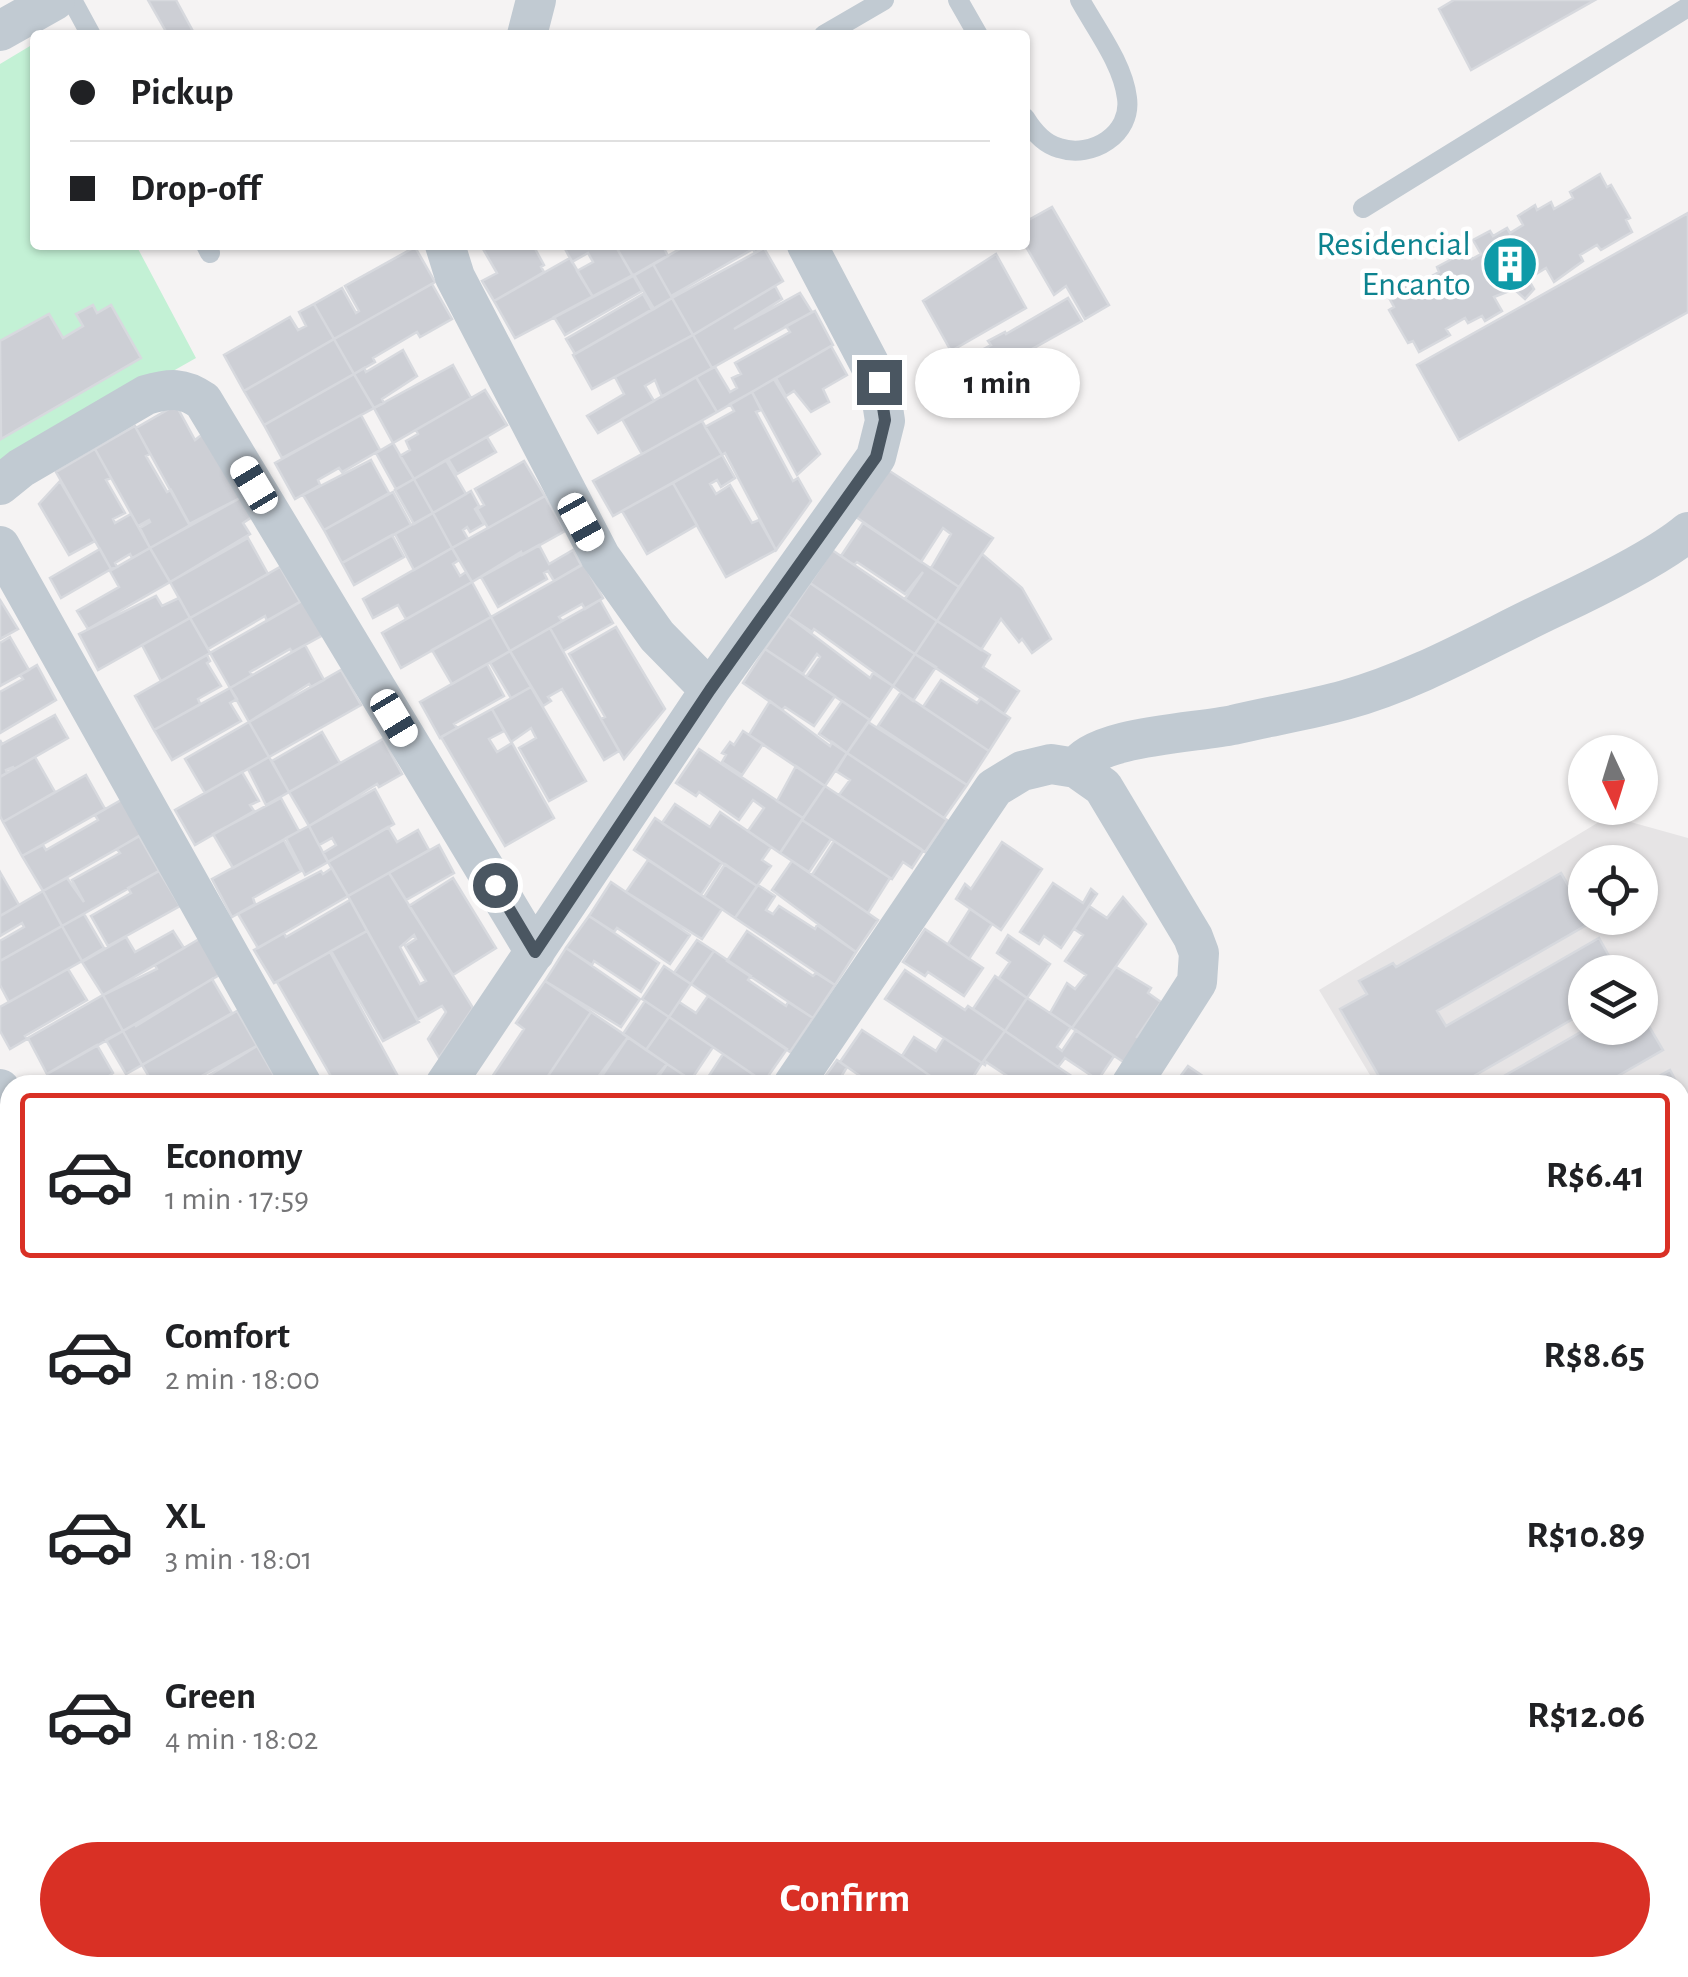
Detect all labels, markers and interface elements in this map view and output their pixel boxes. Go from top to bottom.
text: Pickup [130,74,234,112]
text: Drop-off [130,170,261,208]
place label: Residencial Encanto [1316,227,1471,302]
building icon: Residencial Encanto [1480,234,1540,294]
callout: 1 min [914,347,1079,417]
route end [857,360,902,405]
text: 1 min [964,367,1031,399]
car [226,452,282,518]
car [553,488,609,556]
car [366,685,422,751]
north arrow [1568,735,1658,825]
map controls [1568,735,1658,1045]
button: locate [1568,845,1658,935]
route start [473,863,518,908]
button: layers [1568,955,1658,1045]
icon: car [45,1131,135,1221]
text: Economy [165,1138,303,1176]
text: R$6.41 [1546,1157,1645,1195]
text: 1 min · 17:59 [165,1183,309,1215]
icon: car [45,1311,135,1401]
text: Comfort [165,1318,290,1356]
text: R$8.65 [1543,1337,1645,1375]
text: 2 min · 18:00 [165,1363,320,1395]
icon: car [45,1491,135,1581]
text: XL [165,1498,205,1536]
text: R$10.89 [1526,1517,1645,1555]
text: 3 min · 18:01 [165,1543,313,1575]
icon: car [45,1671,135,1761]
text: Green [165,1678,256,1716]
text: R$12.06 [1527,1697,1645,1735]
text: 4 min · 18:02 [165,1723,318,1755]
button: Confirm [40,1842,1650,1957]

